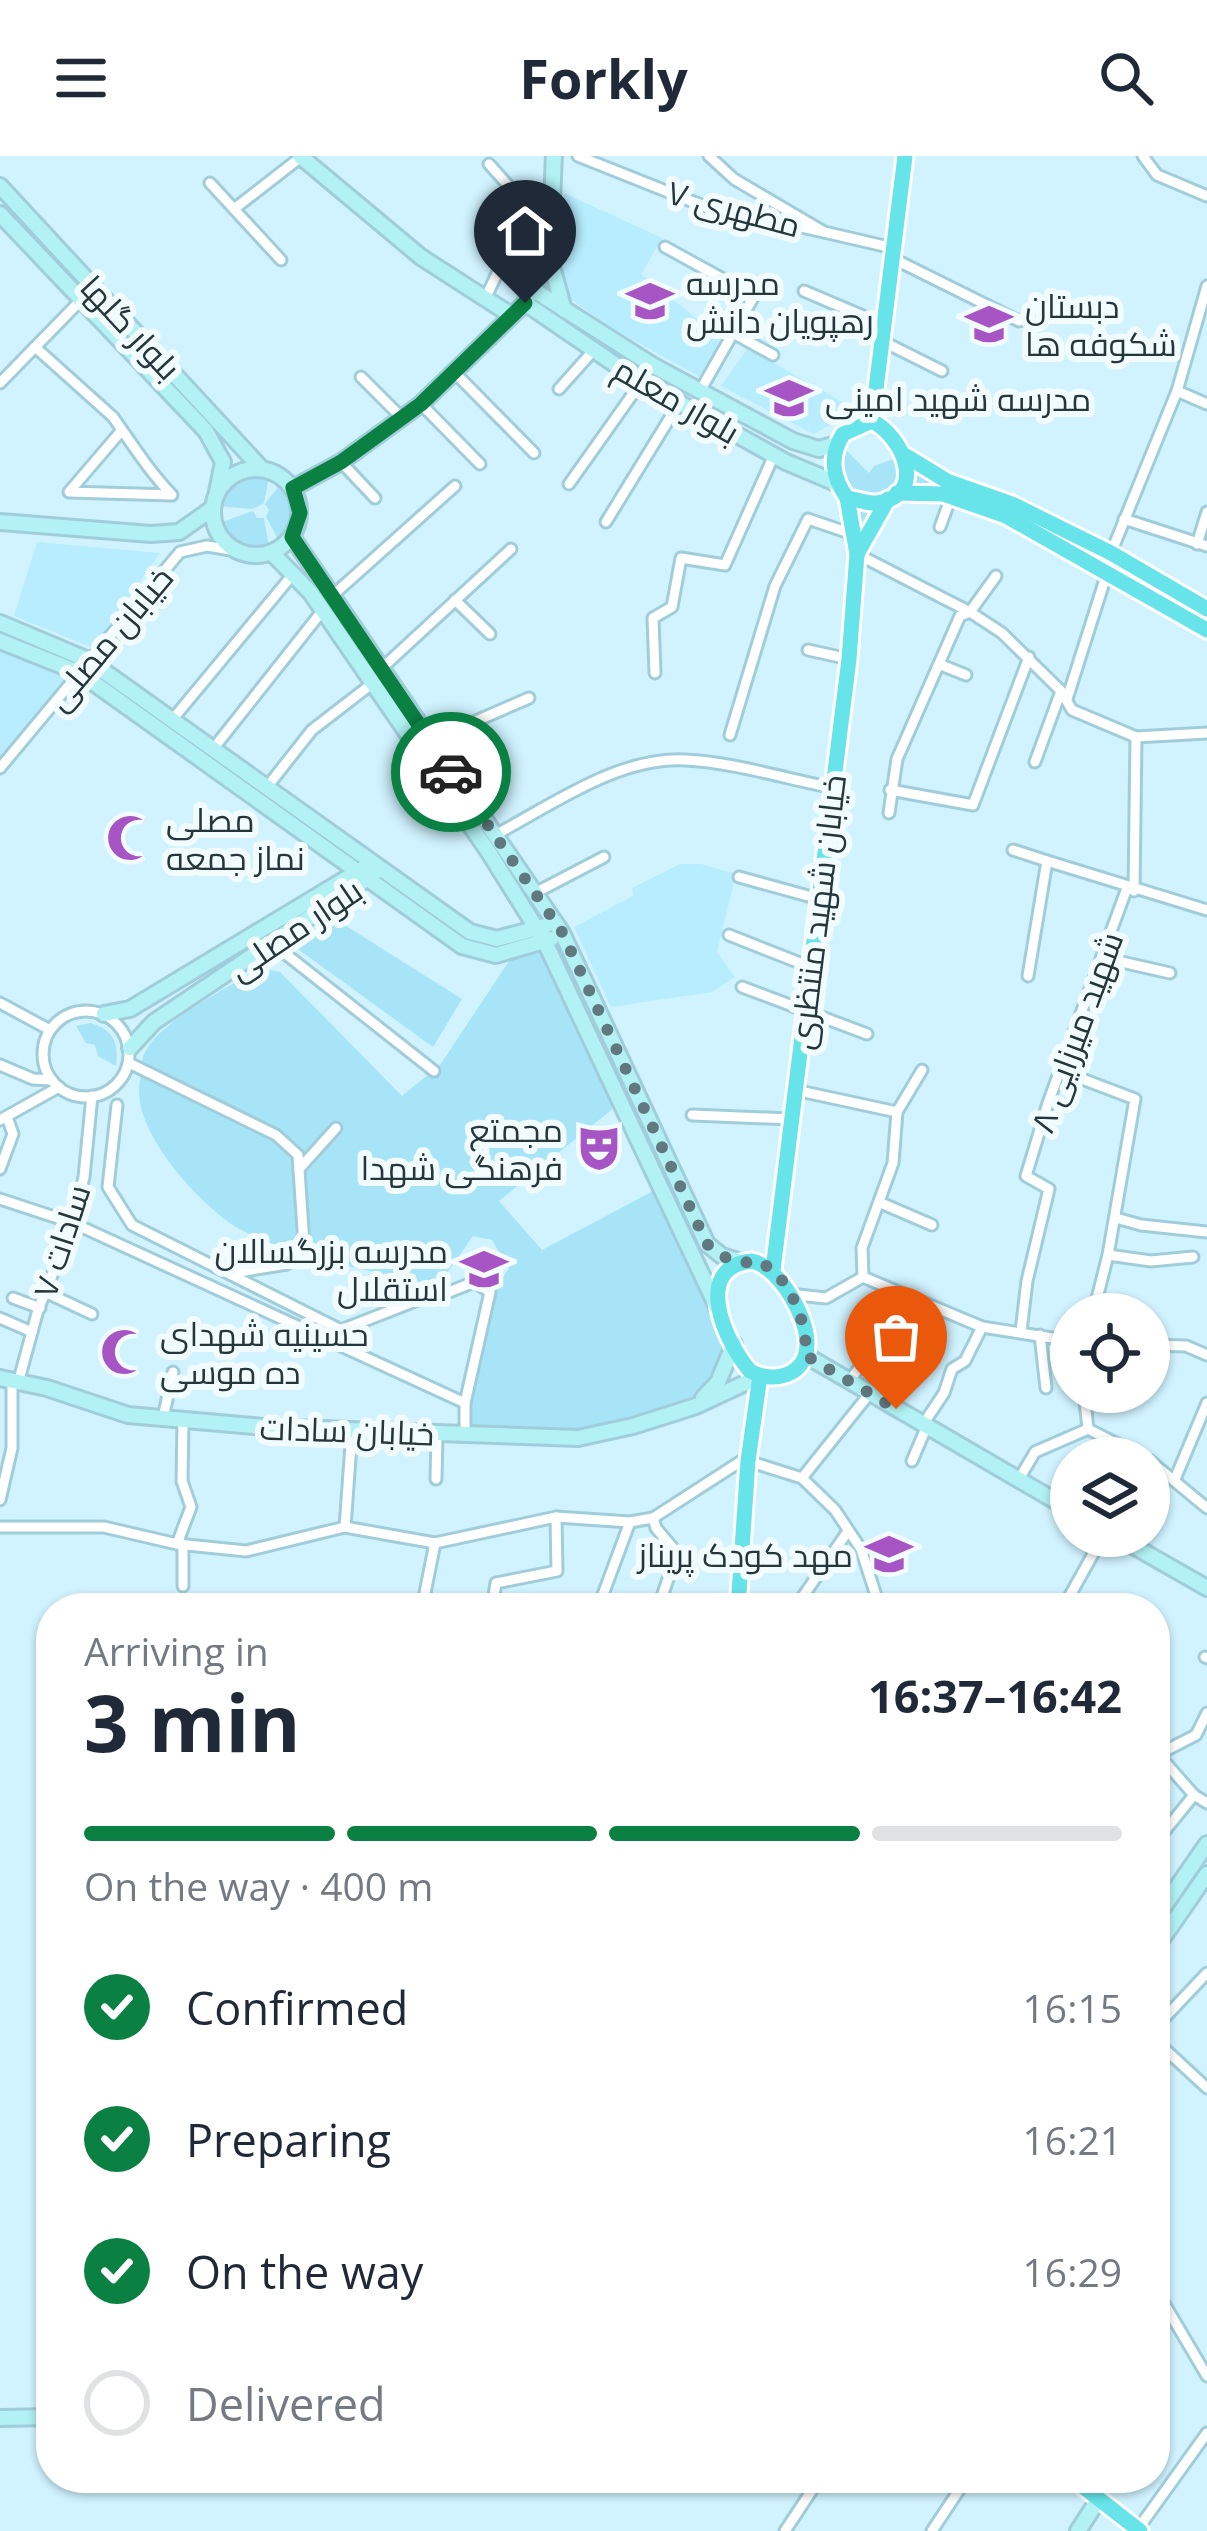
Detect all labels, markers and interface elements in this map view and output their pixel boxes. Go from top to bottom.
text: Forkly [519,41,688,115]
icon: menu [48,45,114,111]
icon: search [1093,45,1159,111]
street label: مطهری ۷ [662,169,806,247]
pin [474,180,576,303]
icon: home [492,198,558,264]
place label: مدرسه رهپویان دانش [686,260,874,343]
street label: بلوار گلها [71,265,191,389]
school or university icon: مدرسه رهپویان دانش [625,276,675,326]
place label: دبستان شکوفه ها [1025,283,1177,366]
school or university icon: دبستان شکوفه ها [964,299,1014,349]
street label: بلوار معلم [605,346,748,455]
school or university icon: مدرسه شهید امینی [764,373,814,423]
place label: مدرسه شهید امینی [825,376,1091,421]
street label: خیابان مصلی [35,556,183,720]
courier [391,712,511,832]
icon: car [418,739,484,805]
street label: خیابان شهید منتظری [778,772,856,1052]
place label: مصلی نماز جمعه [166,797,305,880]
mosque icon: مصلی نماز جمعه [105,813,155,863]
street label: بلوار مصلی [219,868,371,990]
street label: شهید میرزایی ۸ [1019,925,1133,1139]
place label: مجمتع فرهنگی شهدا [360,1107,563,1190]
theatre icon: مجمتع فرهنگی شهدا [574,1123,624,1173]
street label: سادات ۷ [22,1178,100,1304]
place label: مدرسه بزرگسالان استقلال [215,1228,448,1311]
school or university icon: مدرسه بزرگسالان استقلال [459,1244,509,1294]
pin [845,1286,947,1409]
map controls [1050,1293,1170,1557]
button: locate [1050,1293,1170,1413]
icon: bag [863,1304,929,1370]
place label: حسینیه شهدای ده موسی [160,1311,369,1394]
mosque icon: حسینیه شهدای ده موسی [99,1327,149,1377]
street label: خیابان سادات [259,1404,435,1456]
button: layers [1050,1437,1170,1557]
school or university icon: مهد کودک پریناز [864,1529,914,1579]
place label: مهد کودک پریناز [636,1532,853,1577]
text: Arriving in [84,1624,269,1677]
text: 16:37–16:42 [868,1665,1122,1726]
text: 3 min [84,1669,301,1775]
text: On the way · 400 m [84,1859,433,1912]
icon: check [84,1974,150,2040]
text: Confirmed [186,1977,408,2038]
text: 16:15 [1023,1981,1122,2034]
icon: check [84,2106,150,2172]
text: Preparing [186,2109,391,2170]
text: 16:21 [1023,2113,1122,2166]
icon: check [84,2238,150,2304]
text: On the way [186,2241,423,2302]
text: 16:29 [1023,2245,1122,2298]
text: Delivered [186,2373,386,2434]

